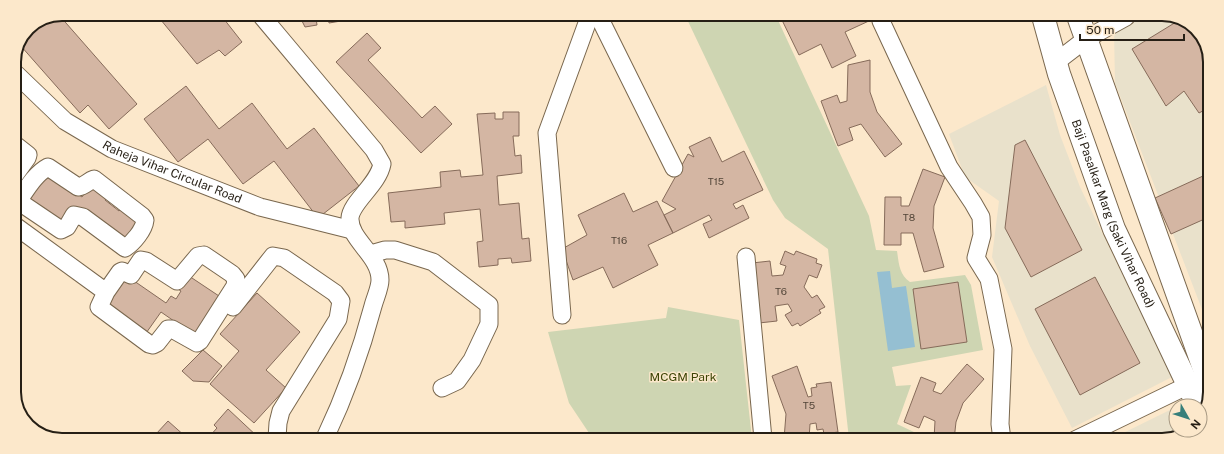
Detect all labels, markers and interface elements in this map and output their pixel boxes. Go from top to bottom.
scale bar [1080,16,1184,42]
text: 50 m [1086,23,1114,37]
street label: Baji Pasalkar Marg (Saki Vihar Road) [1069,118,1157,310]
street label: Raheja Vihar Circular Road [100,138,244,206]
house number: T15 [708,175,724,187]
house number: T8 [903,211,915,223]
house number: T16 [611,234,627,246]
house number: T6 [775,285,787,297]
park label: MCGM Park [650,370,717,384]
north arrow [1168,398,1208,438]
house number: T5 [803,399,815,411]
text: N [1188,417,1203,431]

